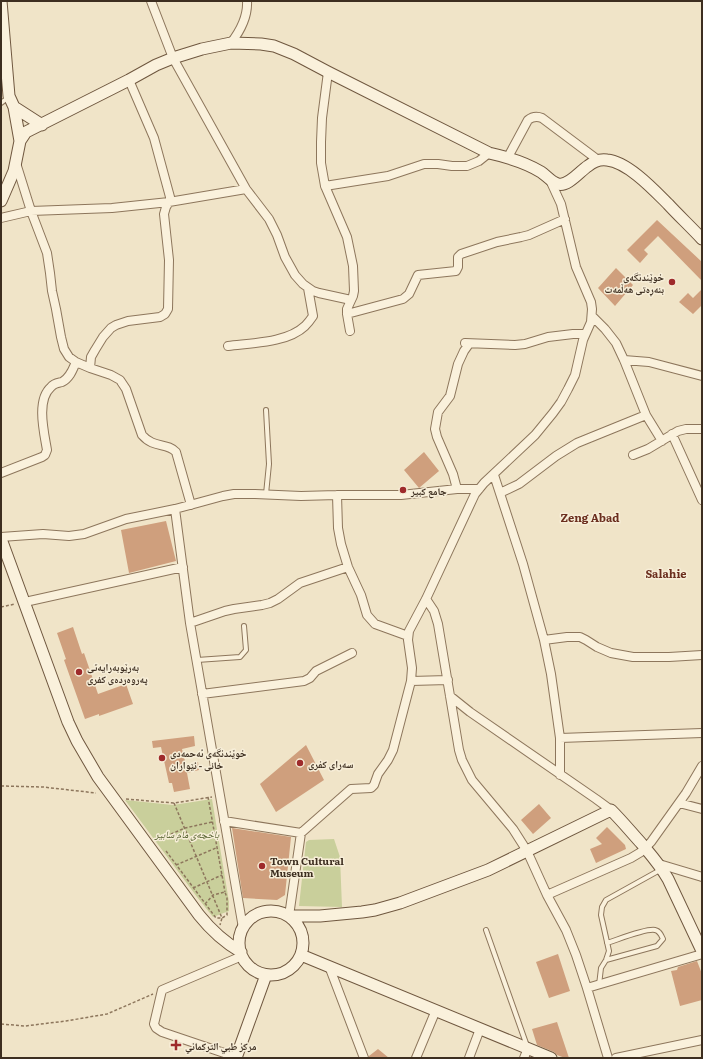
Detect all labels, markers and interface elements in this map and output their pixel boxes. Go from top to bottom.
place label: خوێندنگەی بنەڕەتی هەڵمەت [604,269,665,296]
marker: خوێندنگەی بنەڕەتی هەڵمەت [667,277,677,287]
place label: جامع كبير [410,483,447,499]
marker: جامع كبير [398,485,408,495]
district label: Zeng Abad [560,509,620,525]
district label: Salahie [645,565,687,581]
place label: بەڕێوبەرایەتی پەروەردەی کفری [87,659,148,686]
marker: بەڕێوبەرایەتی پەروەردەی کفری [74,667,84,677]
place label: خوێندنگەی ئەحمەدی خانی - ئێواران [170,745,247,772]
marker: خوێندنگەی ئەحمەدی خانی - ئێواران [157,753,167,763]
place label: سەرای کفری [308,756,354,771]
marker: سەرای کفری [295,758,305,768]
park label: باخچەی مام سابیر [154,826,219,842]
place label: Town Cultural Museum [270,853,344,880]
marker: Town Cultural Museum [257,861,267,871]
place label: مركز طبي التركماني [185,1038,257,1054]
marker: مركز طبي التركماني [170,1039,182,1051]

